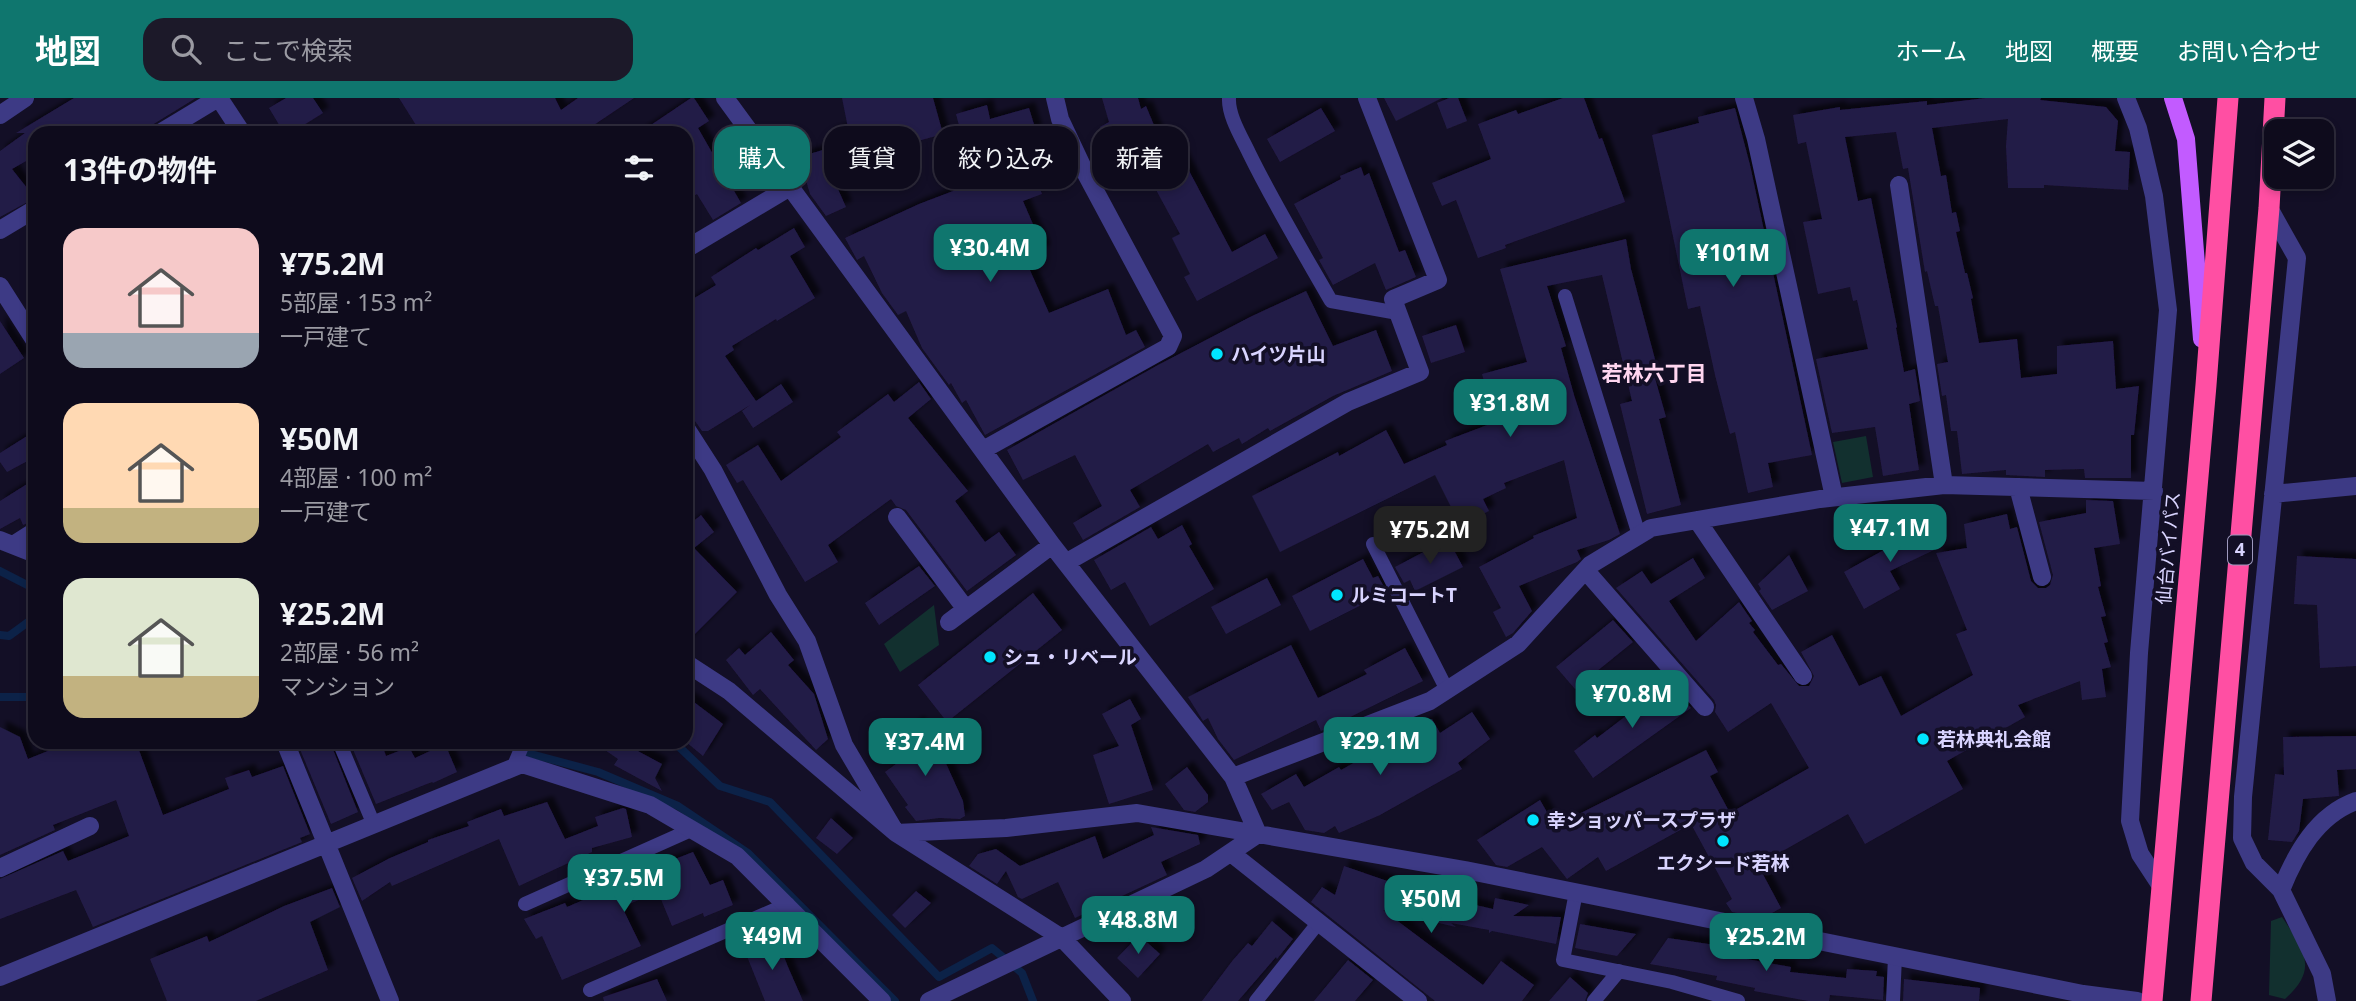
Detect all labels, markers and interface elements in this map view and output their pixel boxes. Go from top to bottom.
search box [143,18,633,81]
text: 地図 [35,28,101,73]
icon: search [167,30,205,68]
text: ここで検索 [223,32,353,68]
text: ホーム [1896,34,1967,67]
text: 地図 [2005,34,2053,67]
text: 概要 [2091,34,2139,67]
text: お問い合わせ [2177,34,2321,67]
map controls [2264,119,2334,189]
button: layers [2264,119,2334,189]
chip: 購入 [714,126,810,189]
chip: 賃貸 [824,126,920,189]
chip: 絞り込み [934,126,1078,189]
chip: 新着 [1092,126,1188,189]
text: 13件の物件 [63,149,217,190]
icon: filters [620,149,658,187]
pin: ¥30.4M [933,225,1047,284]
pin: ¥101M [1684,230,1782,289]
text: ¥30.4M [950,231,1030,263]
text: ¥101M [1696,236,1770,268]
text: ¥75.2M [280,243,385,284]
icon: home [119,256,203,340]
text: 5部屋 · 153 m² [280,286,432,318]
text: 一戸建て [280,320,372,352]
place label: ハイツ片山 [1231,341,1326,367]
marker: ハイツ片山 [1209,346,1225,362]
district label: 若林六丁目 [1602,359,1707,387]
pin: ¥31.8M [1453,380,1567,439]
text: ¥31.8M [1470,386,1550,418]
text: ¥50M [280,418,360,459]
icon: home [119,431,203,515]
text: 4部屋 · 100 m² [280,461,432,493]
street label: 仙台バイパス [2150,490,2186,606]
text: 一戸建て [280,495,372,527]
pin: ¥47.1M [1833,504,1947,564]
pin: ¥75.2M [1373,506,1487,566]
text: ¥47.1M [1850,511,1930,543]
text: ¥75.2M [1390,513,1470,545]
road number: 4 [2228,536,2252,564]
place label: ルミコートT [1351,582,1457,608]
marker: ルミコートT [1329,587,1345,603]
text: ¥25.2M [280,593,385,634]
icon: home [119,606,203,690]
text: 2部屋 · 56 m² [280,636,419,668]
place label: シュ・リベール [1004,644,1137,670]
marker: シュ・リベール [982,649,998,665]
text: マンション [280,670,395,702]
pin: ¥70.8M [1575,670,1689,730]
text: ¥70.8M [1592,677,1672,709]
pin: ¥37.4M [868,718,982,778]
pin: ¥29.1M [1323,718,1437,777]
text: ¥29.1M [1340,724,1420,756]
text: ¥37.4M [885,725,965,757]
place label: 若林典礼会館 [1937,726,2051,752]
marker: 若林典礼会館 [1915,731,1931,747]
place label: 幸ショッパースプラザ [1547,807,1736,833]
marker: 幸ショッパースプラザ [1525,812,1541,828]
marker: エクシード若林 [1715,833,1731,849]
place label: エクシード若林 [1656,850,1790,876]
pin: ¥37.5M [567,854,681,914]
text: ¥37.5M [584,861,664,893]
pin: ¥50M [1390,876,1472,935]
text: ¥50M [1400,882,1462,914]
pin: ¥48.8M [1081,896,1195,956]
text: ¥48.8M [1098,903,1178,935]
pin: ¥49M [731,912,813,972]
pin: ¥25.2M [1709,914,1823,973]
text: ¥49M [741,919,803,951]
text: ¥25.2M [1726,920,1806,952]

